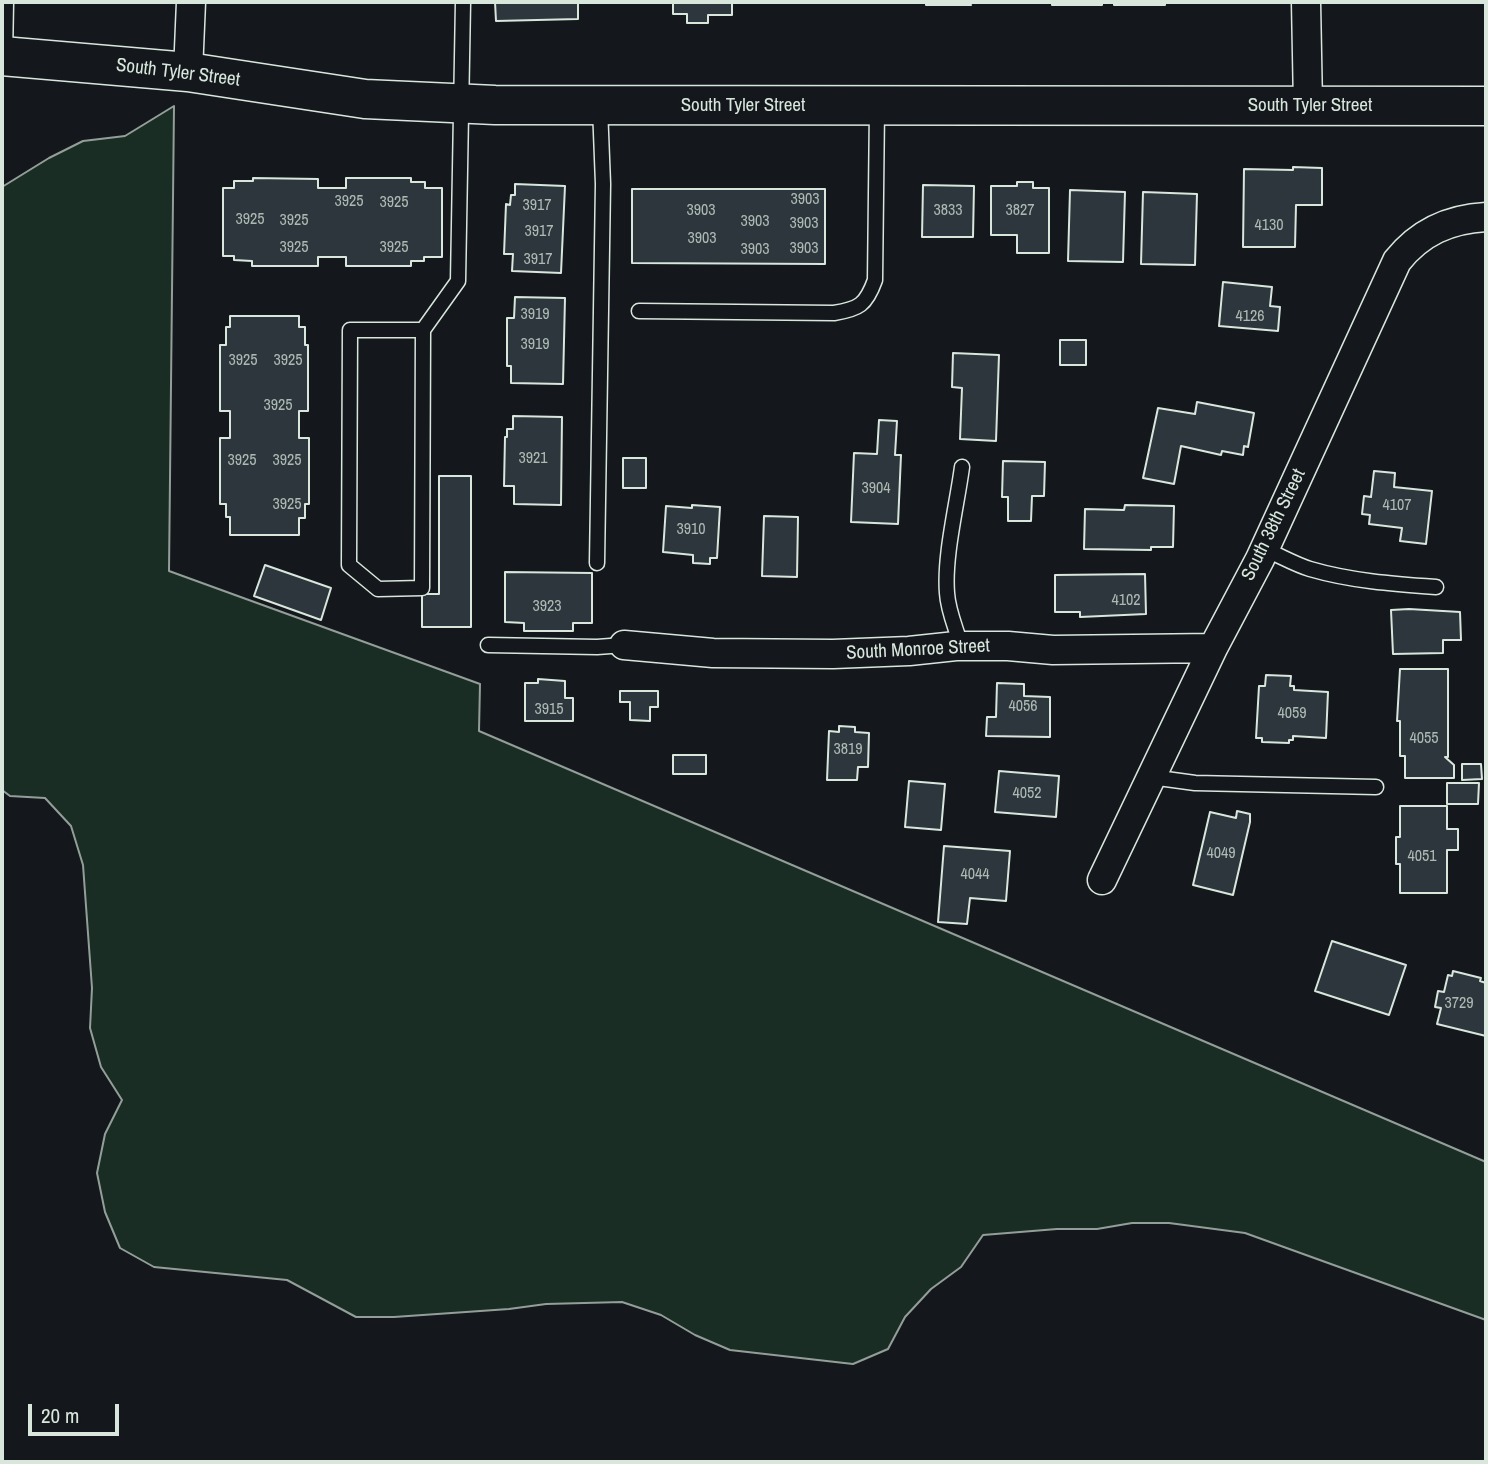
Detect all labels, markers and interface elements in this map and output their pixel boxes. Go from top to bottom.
street label: South Tyler Street [115,54,241,92]
street label: South Tyler Street [681,95,805,117]
street label: South Tyler Street [1248,95,1372,117]
house number: 3903 [790,190,820,210]
house number: 3925 [334,192,364,212]
house number: 3925 [379,193,409,213]
house number: 3917 [522,196,552,216]
house number: 3903 [686,201,716,221]
house number: 3833 [933,201,963,221]
house number: 3827 [1005,201,1035,221]
house number: 3925 [235,210,265,230]
house number: 3925 [279,211,309,231]
house number: 3903 [740,212,770,232]
house number: 3903 [789,214,819,234]
house number: 4130 [1254,216,1284,236]
house number: 3917 [524,222,554,242]
house number: 3903 [687,229,717,249]
house number: 3925 [279,238,309,258]
house number: 3925 [379,238,409,258]
house number: 3903 [789,239,819,259]
house number: 3903 [740,240,770,260]
house number: 3917 [523,250,553,270]
house number: 3919 [520,305,550,325]
house number: 4126 [1235,307,1265,327]
house number: 3919 [520,335,550,355]
house number: 3925 [228,351,258,371]
house number: 3925 [273,351,303,371]
house number: 3925 [263,396,293,416]
house number: 3921 [518,449,548,469]
house number: 3925 [227,451,257,471]
house number: 3925 [272,451,302,471]
street label: South 38th Street [1237,466,1311,584]
house number: 3904 [861,479,891,499]
house number: 3925 [272,495,302,515]
house number: 4107 [1382,496,1412,516]
house number: 3910 [676,520,706,540]
house number: 4102 [1111,591,1141,611]
house number: 3923 [532,597,562,617]
street label: South Monroe Street [846,635,990,665]
house number: 4056 [1008,697,1038,717]
house number: 3915 [534,700,564,720]
house number: 4059 [1277,704,1307,724]
house number: 4055 [1409,729,1439,749]
house number: 3819 [833,740,863,760]
house number: 4052 [1012,784,1042,804]
house number: 4049 [1206,844,1236,864]
house number: 4051 [1407,847,1437,867]
house number: 4044 [960,865,990,885]
house number: 3729 [1444,994,1474,1014]
scale bar [32,1390,122,1434]
text: 20 m [41,1401,79,1430]

